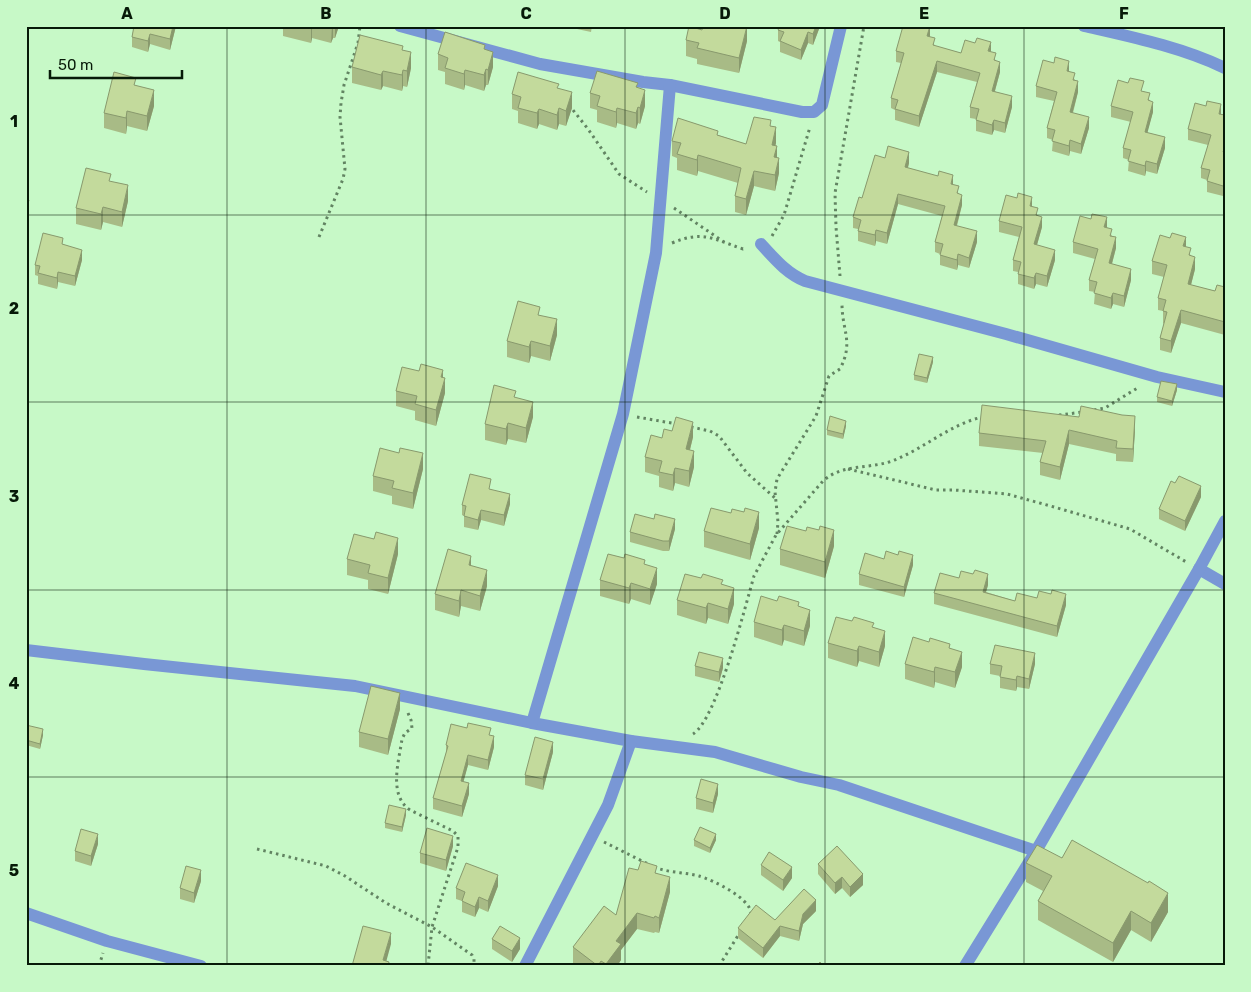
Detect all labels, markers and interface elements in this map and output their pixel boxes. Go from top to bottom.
text: A [121,4,133,23]
text: B [320,4,332,23]
text: C [520,4,532,23]
text: D [719,4,731,23]
text: E [919,4,929,23]
text: F [1119,4,1129,23]
scale bar [50,48,182,80]
text: 50 m [58,56,93,74]
text: 1 [10,112,18,131]
text: 2 [9,299,19,318]
text: 3 [9,487,19,506]
text: 4 [9,674,20,693]
text: 5 [9,861,19,880]

